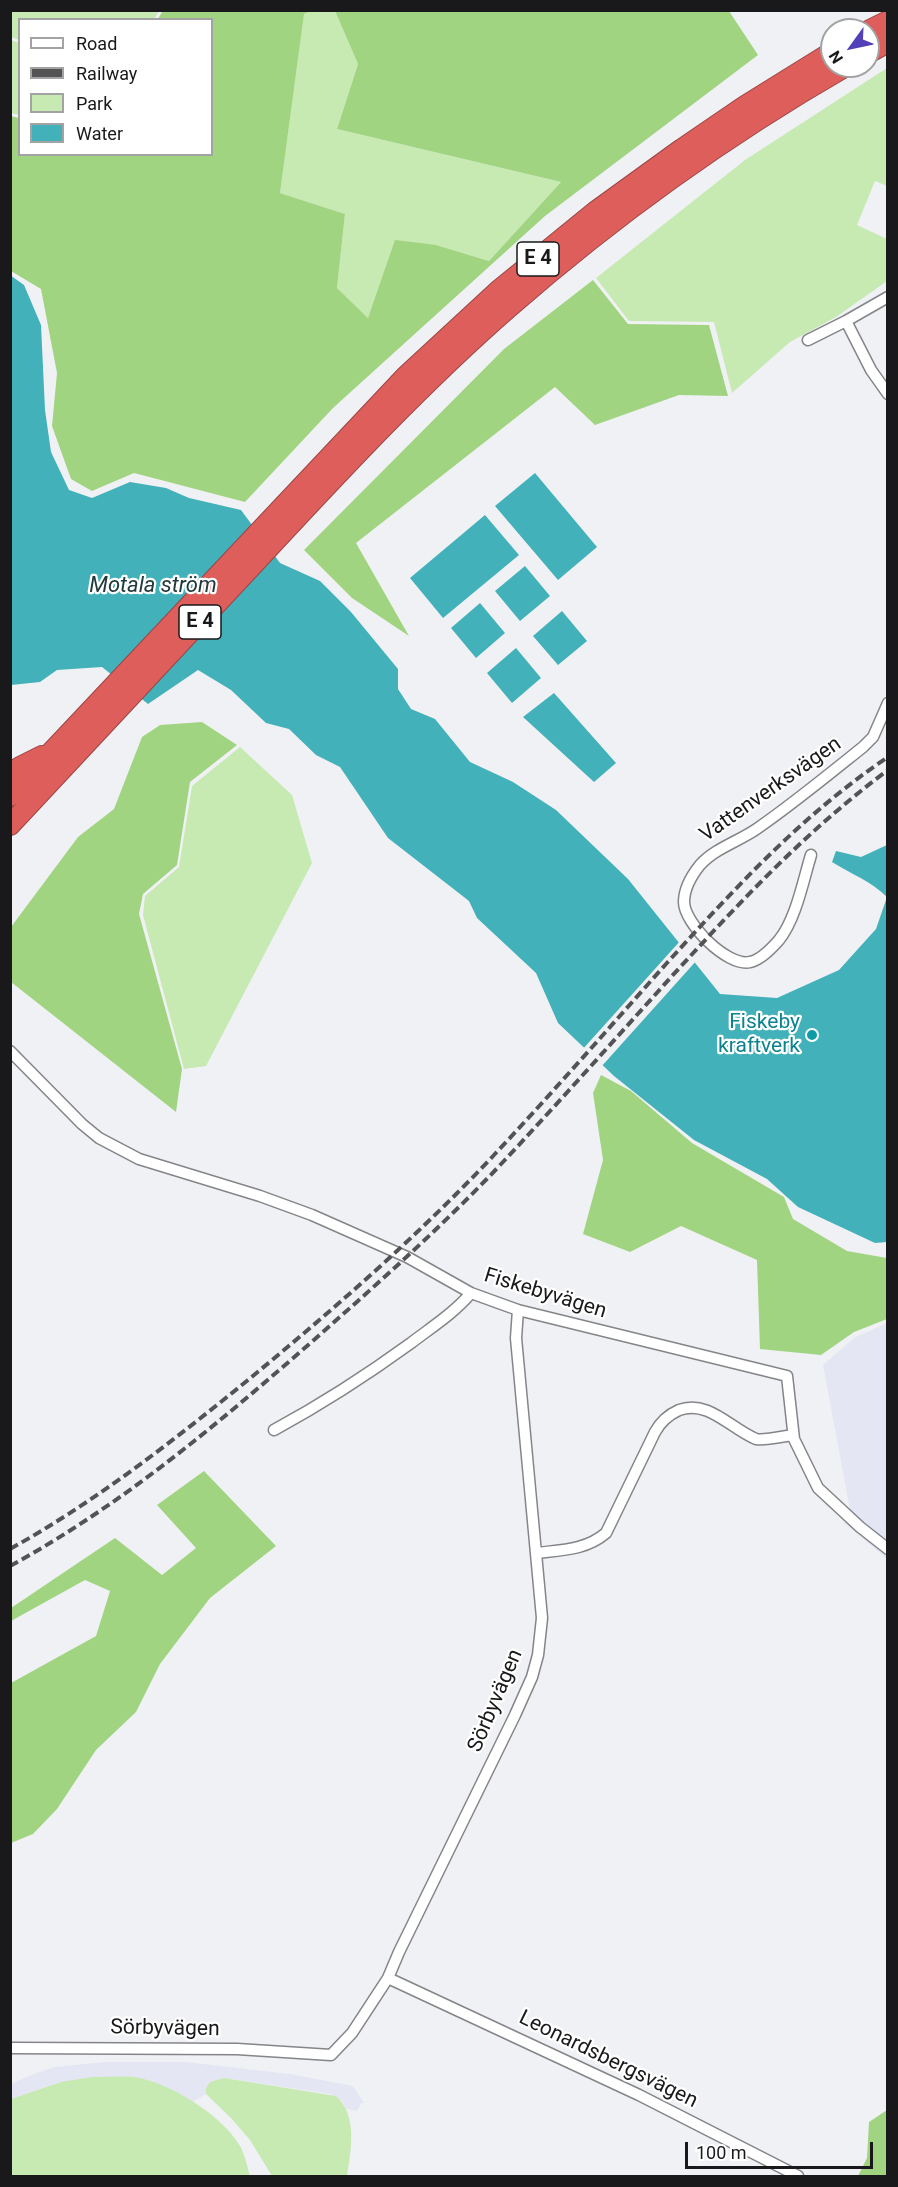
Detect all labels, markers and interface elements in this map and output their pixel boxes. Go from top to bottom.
legend [18,18,213,156]
north arrow [820,18,880,78]
text: Road [76,33,117,54]
text: N [825,47,847,67]
text: Railway [76,63,137,84]
text: Park [76,93,112,114]
text: Water [76,123,123,144]
road number: E 4 [517,242,559,276]
water label: Motala ström [89,573,217,599]
road number: E 4 [179,605,221,639]
street label: Vattenverksvägen [696,732,846,848]
place label: Fiskeby kraftverk [718,1010,800,1060]
marker: Fiskeby kraftverk [805,1028,819,1042]
street label: Fiskebyvägen [481,1263,609,1325]
street label: Sörbyvägen [463,1646,529,1756]
street label: Leonardsbergsvägen [515,2006,701,2114]
street label: Sörbyvägen [110,2015,220,2043]
scale bar [688,2130,876,2168]
text: 100 m [696,2142,747,2163]

